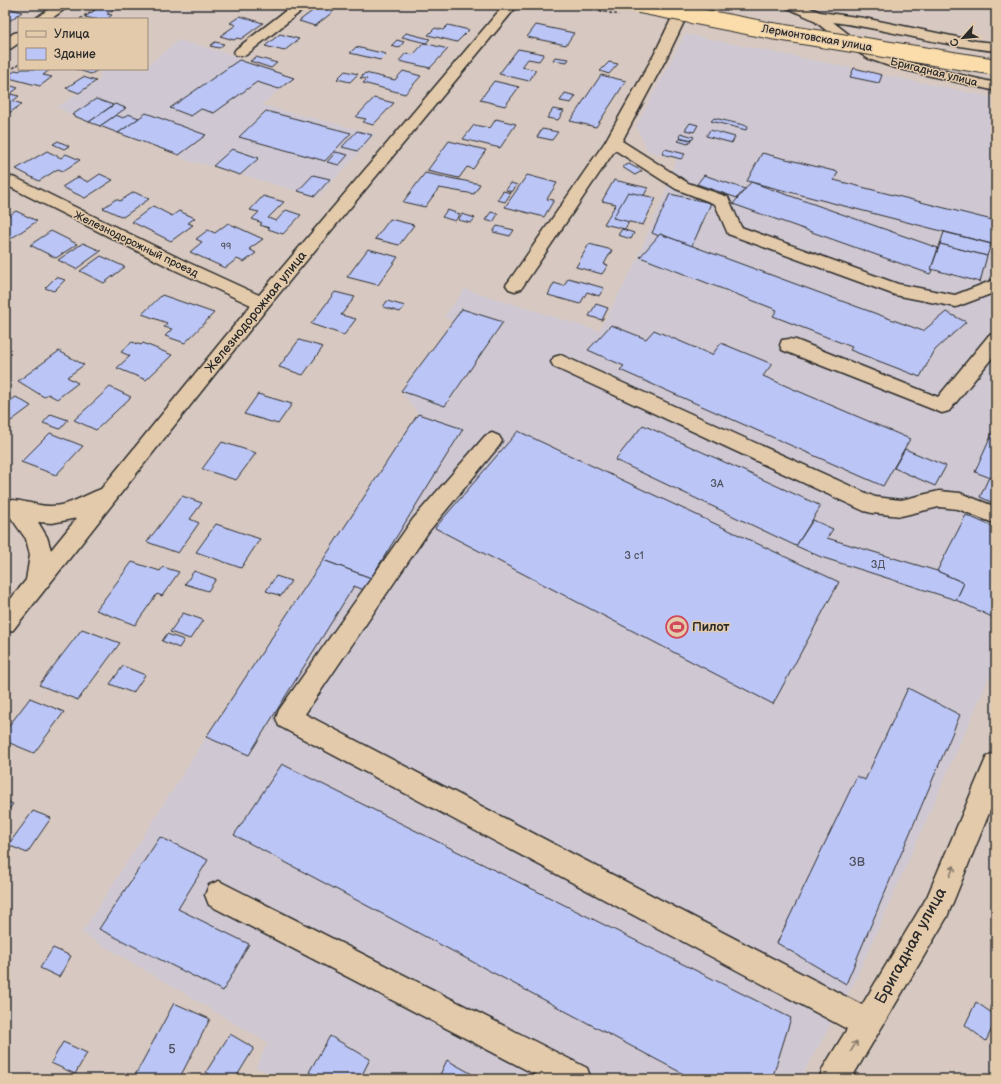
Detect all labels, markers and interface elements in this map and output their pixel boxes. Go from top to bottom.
legend [18,18,148,70]
north arrow [943,18,983,58]
street label: Лермонтовская улица [760,22,874,54]
text: Улица [54,27,90,42]
text: С [947,36,962,49]
text: Здание [54,47,96,62]
street label: Бригадная улица [889,55,979,89]
street label: Железнодорожный проезд [72,208,201,280]
house number: 99 [221,241,231,252]
street label: Железнодорожная улица [202,247,310,376]
house number: 3А [710,477,724,490]
house number: 3 с1 [624,549,644,562]
house number: 3Д [871,558,885,571]
sports icon: Пилот [664,614,690,640]
place label: Пилот [692,619,730,635]
house number: 3В [849,854,865,870]
one-way arrow [948,866,956,878]
street label: Бригадная улица [871,884,951,1007]
one-way arrow [851,1040,859,1052]
house number: 5 [168,1041,176,1057]

